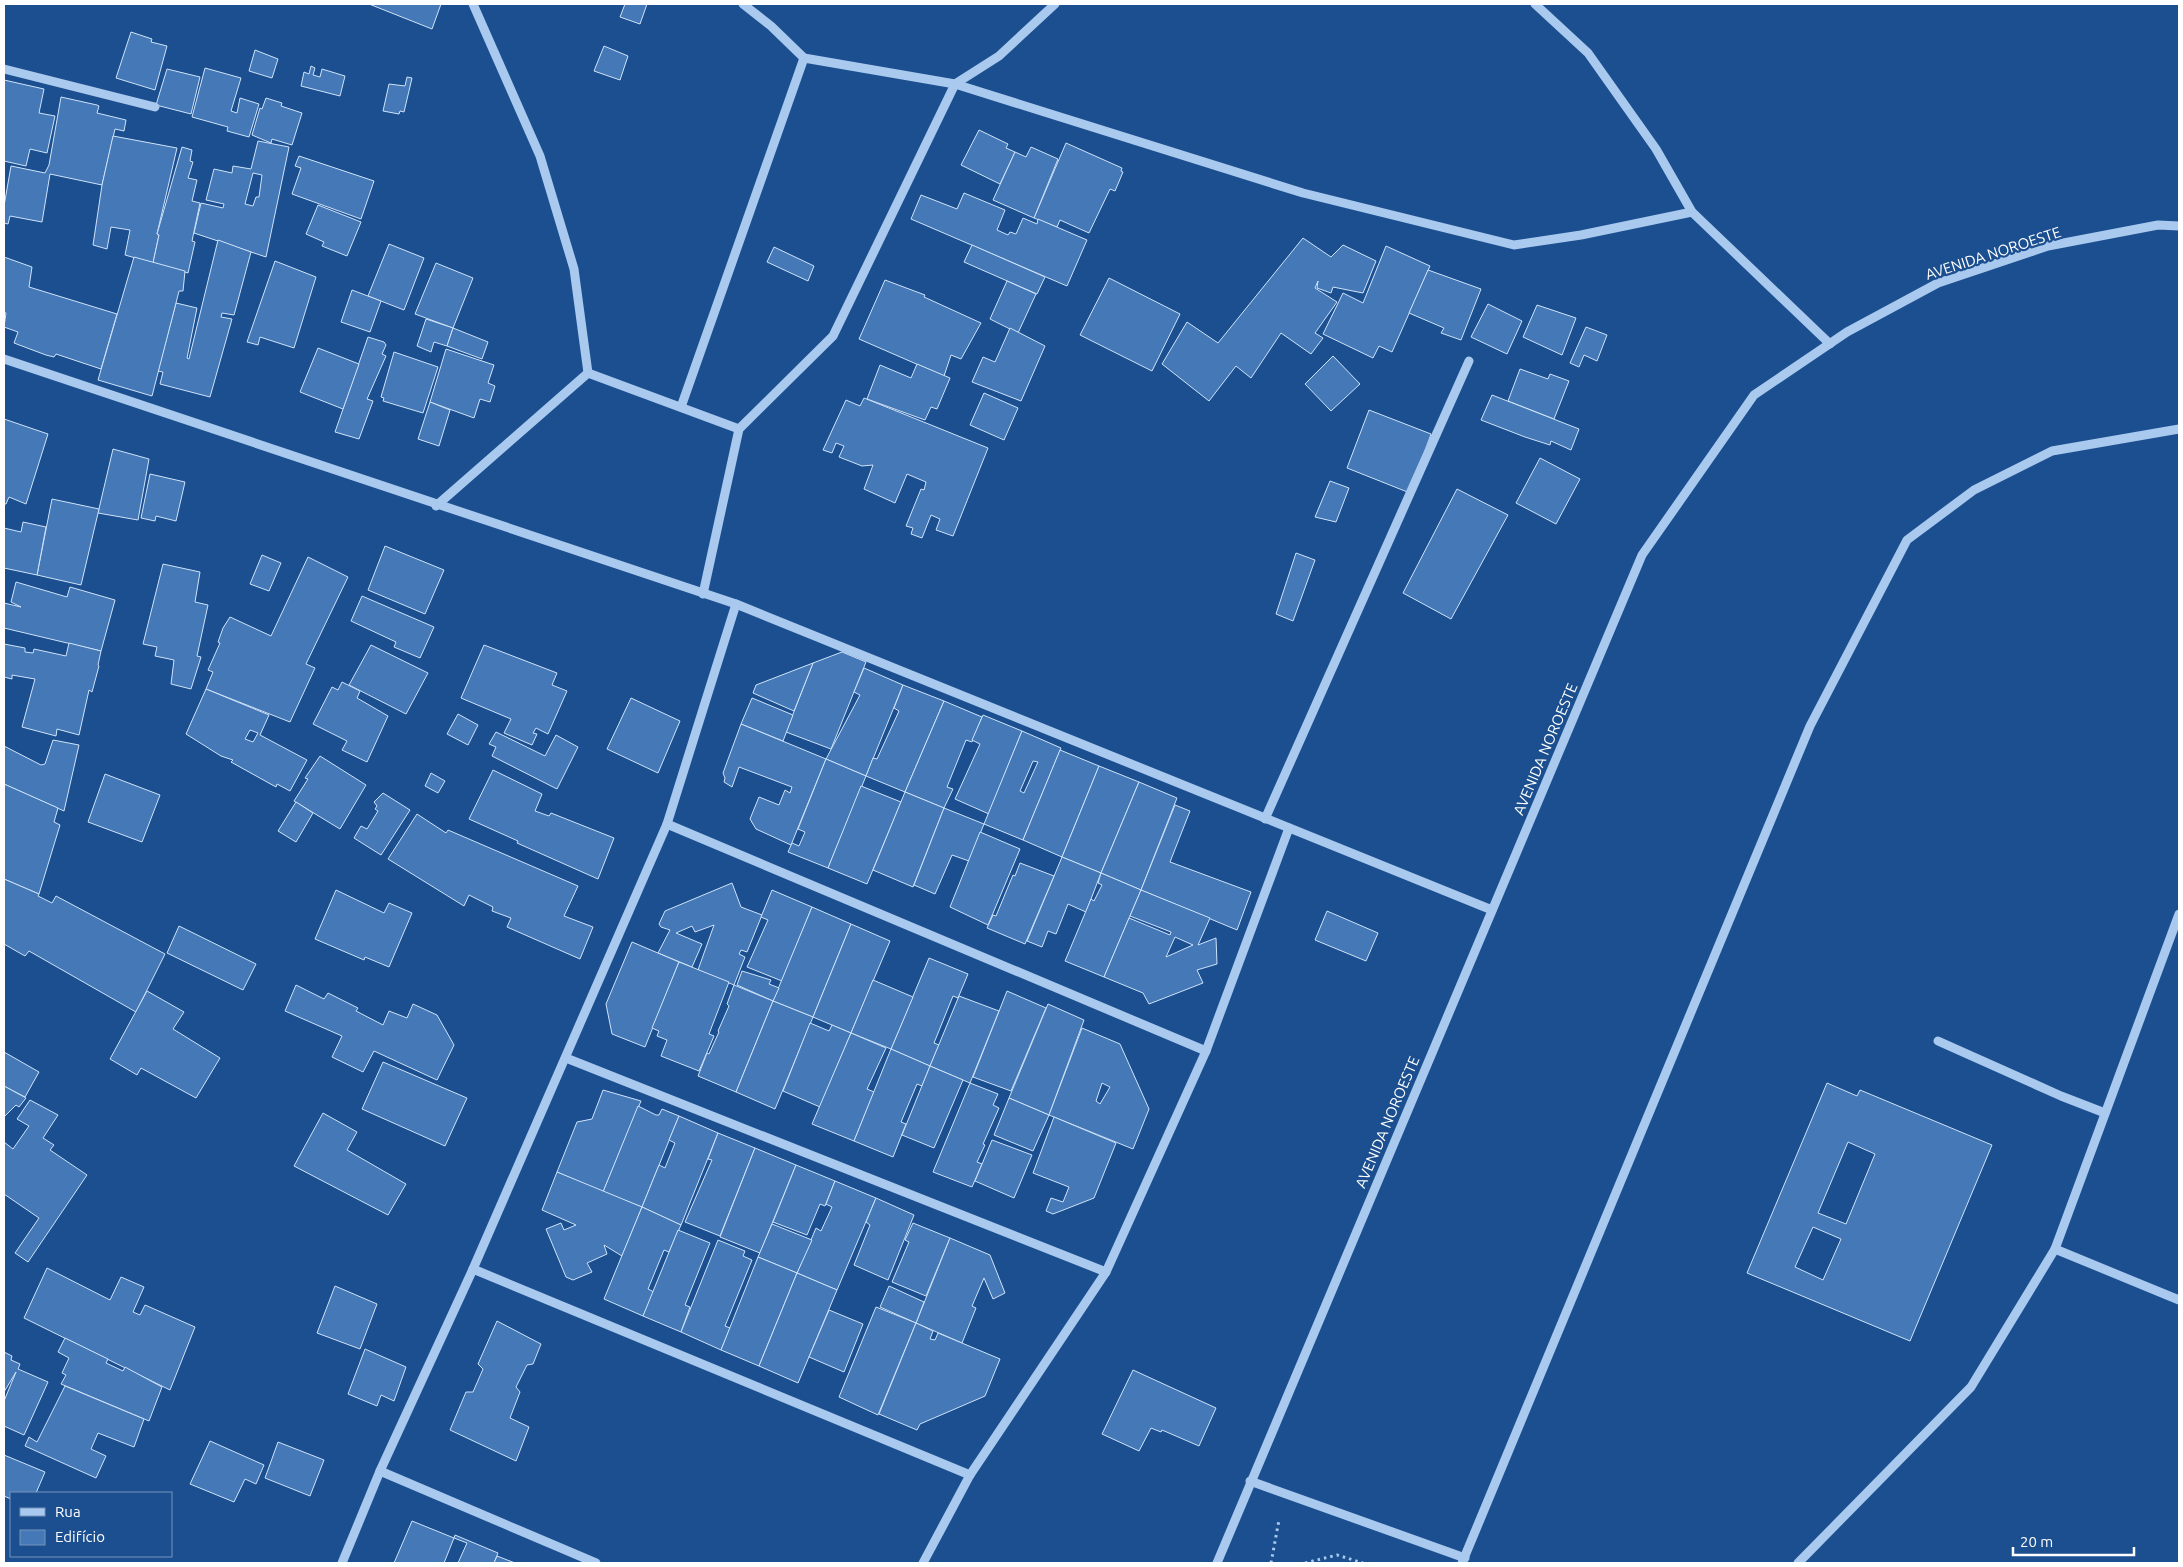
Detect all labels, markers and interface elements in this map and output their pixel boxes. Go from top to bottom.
street label: AVENIDA NOROESTE [1923,223,2063,283]
street label: AVENIDA NOROESTE [1510,681,1580,817]
street label: AVENIDA NOROESTE [1352,1054,1422,1190]
legend [10,1492,172,1557]
text: Rua [55,1503,81,1520]
scale bar [2013,1524,2134,1556]
text: Edifício [55,1528,105,1545]
text: 20 m [2020,1533,2053,1550]

